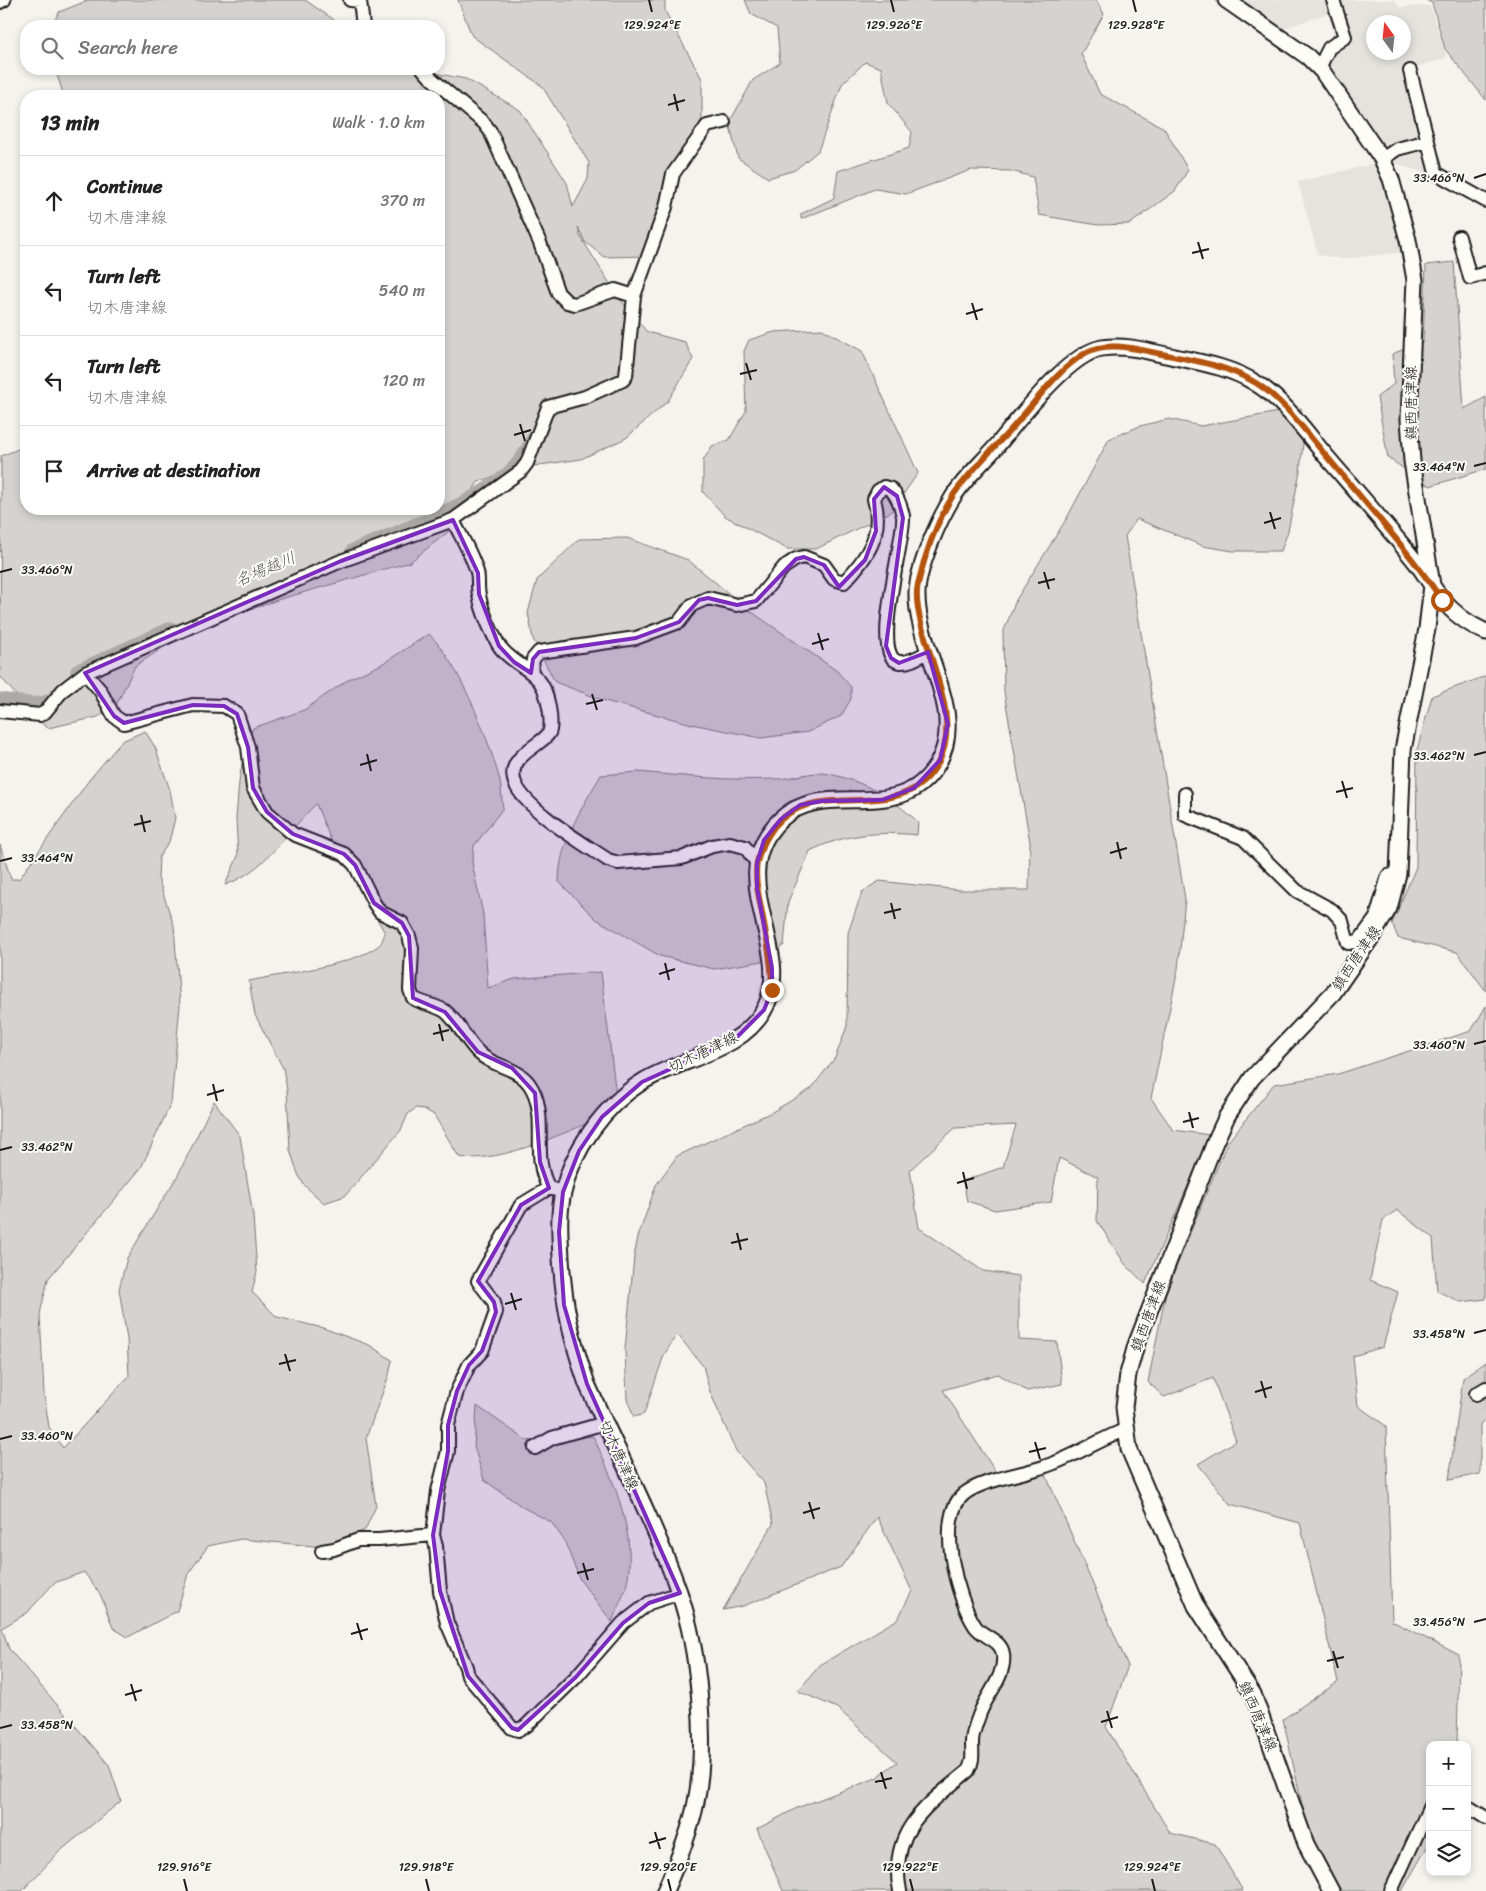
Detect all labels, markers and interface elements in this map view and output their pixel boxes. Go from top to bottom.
text: 129.924°E [624,14,682,36]
text: 129.926°E [866,14,923,36]
text: 129.928°E [1108,14,1166,36]
north arrow [1366,15,1411,60]
search box [20,20,445,75]
text: Search here [78,31,178,64]
icon: search [38,34,66,62]
text: 13 min [40,104,99,142]
text: Walk · 1.0 km [332,108,425,137]
text: 33.466°N [1413,167,1465,189]
text: Continue [87,170,163,203]
text: 370 m [381,186,425,215]
icon: ahead [40,187,68,215]
text: 切木唐津線 [87,203,167,232]
text: Turn left [87,260,160,293]
text: 540 m [379,276,425,305]
icon: left [40,277,68,305]
text: 切木唐津線 [87,293,167,322]
text: Turn left [87,350,160,383]
street label: 鎮西唐津線 [1398,365,1424,441]
text: 120 m [382,366,425,395]
icon: left [40,367,68,395]
text: 切木唐津線 [87,383,167,412]
text: Arrive at destination [87,454,260,487]
text: 33.464°N [1413,456,1466,478]
icon: arrive [40,457,68,485]
water label: 名場越川 [230,543,300,595]
text: 33.466°N [21,559,73,581]
route start [1431,589,1454,612]
text: 33.462°N [1413,745,1465,767]
text: 33.464°N [21,847,74,869]
street label: 鎮西唐津線 [1324,920,1388,996]
route end [761,979,784,1002]
street label: 切木唐津線 [664,1024,742,1080]
text: 33.460°N [1413,1034,1466,1056]
text: 33.462°N [21,1136,73,1158]
street label: 鎮西唐津線 [1123,1276,1173,1356]
text: 33.458°N [1413,1323,1466,1345]
street label: 切木唐津線 [592,1415,646,1495]
text: 33.460°N [21,1425,74,1447]
text: 33.456°N [1413,1611,1466,1633]
street label: 鎮西唐津線 [1231,1676,1285,1756]
text: 33.458°N [21,1714,74,1736]
map controls [1426,1741,1471,1876]
button: + [1426,1741,1471,1786]
button: − [1426,1786,1471,1831]
button: layers [1426,1831,1471,1876]
text: 129.916°E [157,1856,212,1878]
text: 129.918°E [399,1856,455,1878]
text: 129.920°E [640,1856,698,1878]
text: 129.922°E [882,1856,939,1878]
text: 129.924°E [1124,1856,1182,1878]

